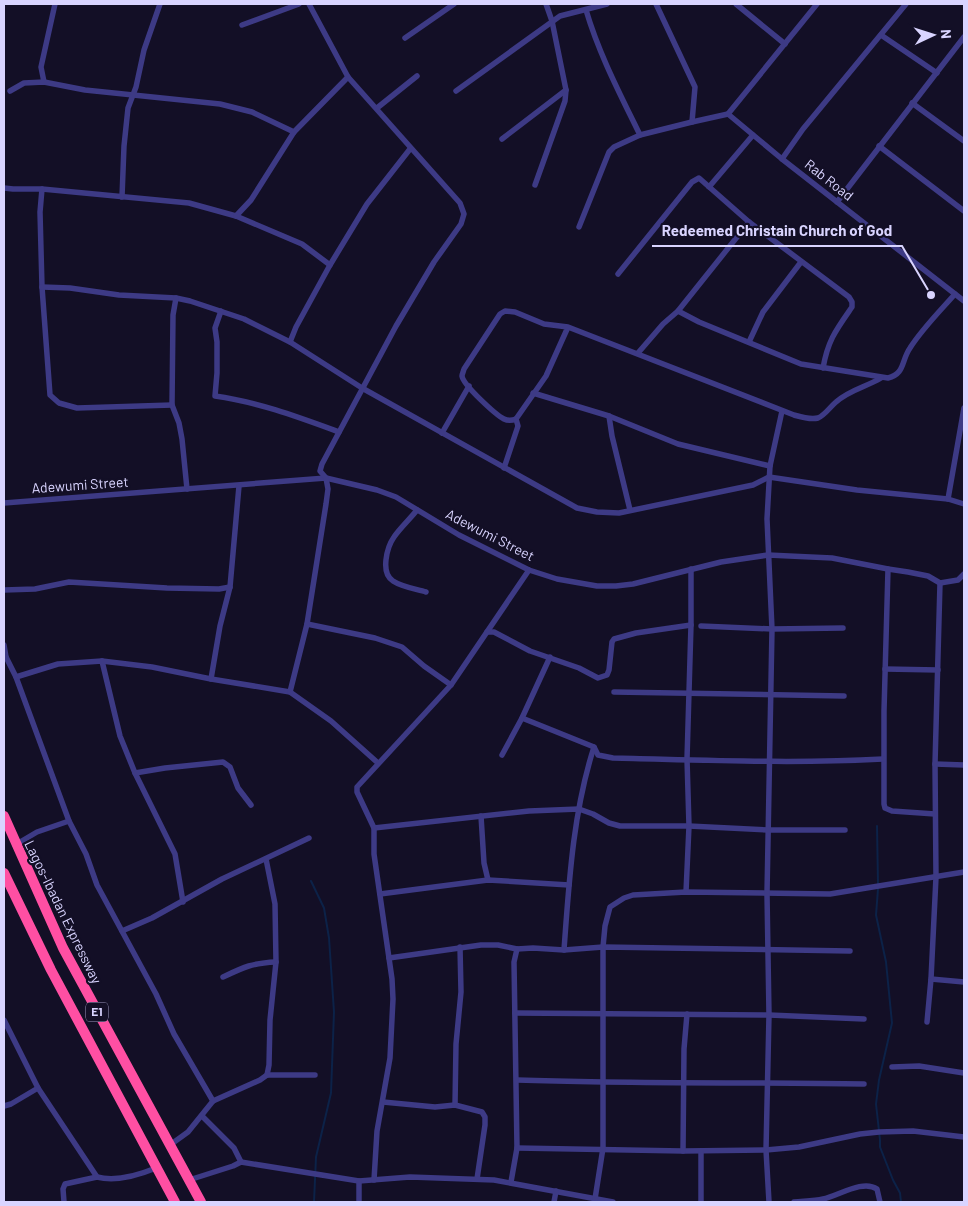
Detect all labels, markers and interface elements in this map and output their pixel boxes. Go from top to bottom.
north arrow [908,10,958,60]
text: N [938,29,955,39]
street label: Rab Road [802,155,857,204]
callout: Redeemed Christain Church of God [652,216,902,246]
text: Redeemed Christain Church of God [662,221,892,239]
street label: Adewumi Street [31,473,129,496]
street label: Adewumi Street [443,505,537,564]
street label: Lagos-Ibadan Expressway [21,837,106,987]
road number: E1 [86,1002,108,1022]

